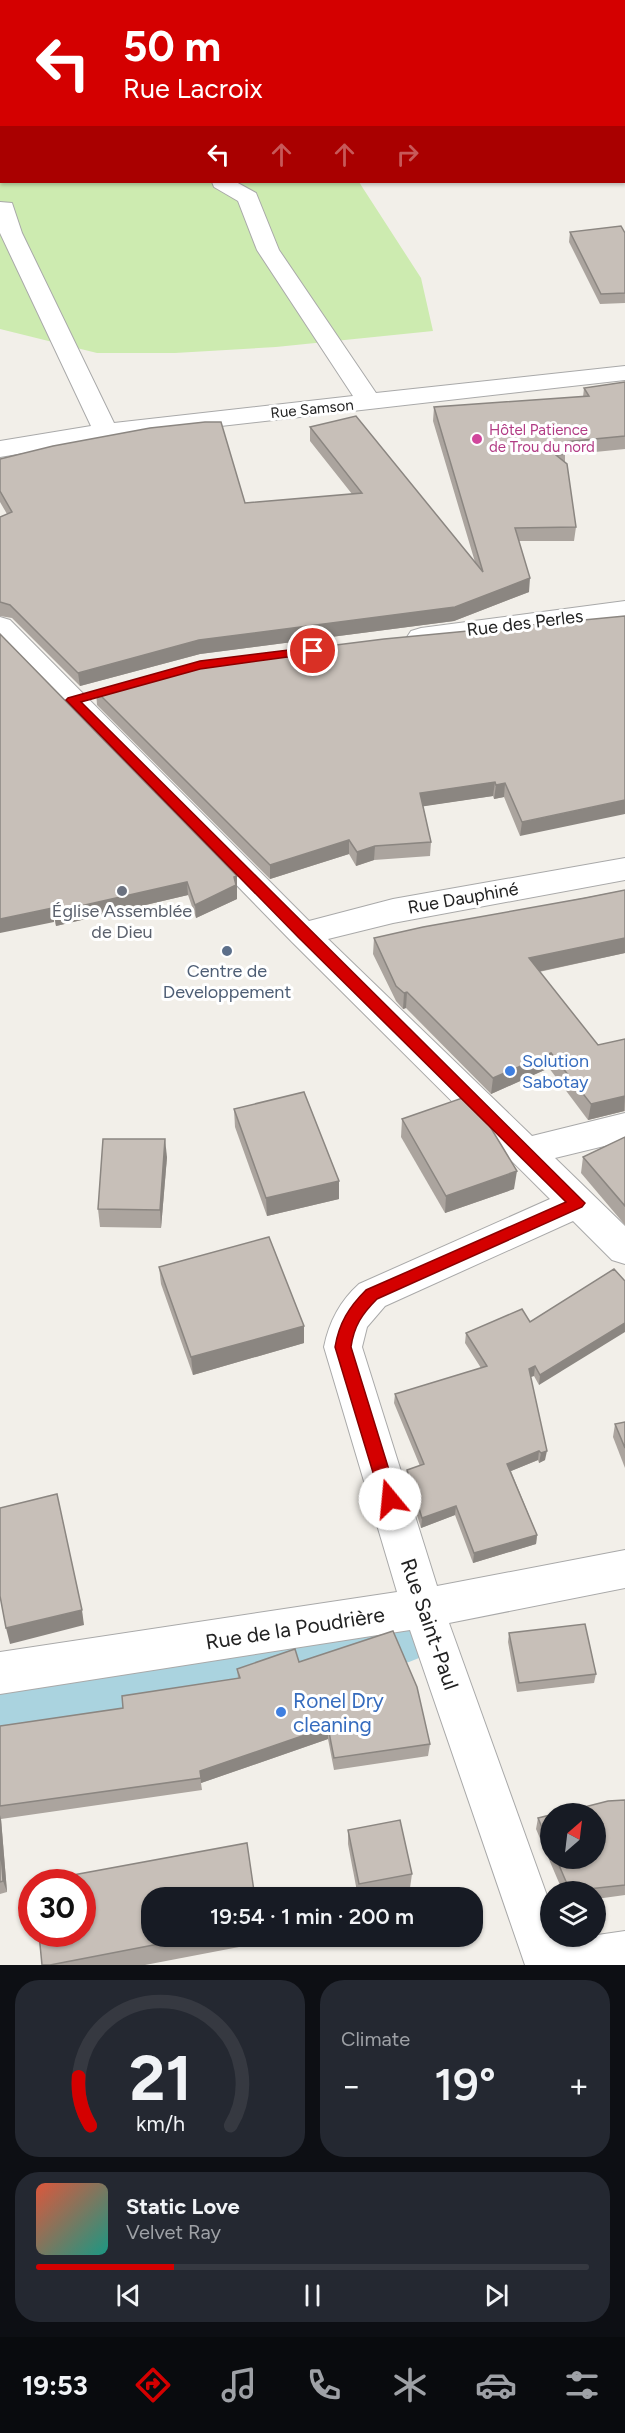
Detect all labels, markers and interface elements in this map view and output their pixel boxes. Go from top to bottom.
text: 50 m [123,21,221,72]
icon: left [24,24,102,102]
text: Rue Lacroix [123,72,263,105]
icon: left [202,138,235,171]
icon: ahead [265,138,298,171]
icon: ahead [328,138,361,171]
icon: right [391,138,424,171]
street label: Rue Samson [270,396,354,422]
place label: Hôtel Patience de Trou du nord [489,421,595,456]
marker: Hôtel Patience de Trou du nord [470,432,484,446]
street label: Rue des Perles [466,605,584,641]
pin [287,625,338,676]
icon: arrive [296,634,329,667]
street label: Rue Dauphiné [406,877,520,919]
marker: Église Assemblée de Dieu [115,884,129,898]
place label: Église Assemblée de Dieu [52,900,192,943]
marker: Centre de Developpement [220,944,234,958]
place label: Centre de Developpement [163,960,291,1003]
place label: Solution Sabotay [522,1050,589,1093]
marker: Solution Sabotay [503,1064,517,1078]
position arrow [358,1467,422,1531]
street label: Rue Saint-Paul [396,1555,464,1693]
street label: Rue de la Poudrière [204,1601,386,1655]
place label: Ronel Dry cleaning [293,1688,384,1737]
marker: Ronel Dry cleaning [274,1705,288,1719]
north arrow [540,1803,606,1869]
map controls [540,1803,606,1947]
speed limit sign: 30 [18,1869,96,1947]
button: layers [540,1881,606,1947]
text: 19:54 · 1 min · 200 m [210,1903,414,1930]
text: Climate [341,2027,410,2051]
text: 21 [129,2041,191,2116]
text: 19° [434,2057,496,2111]
text: − [341,2066,362,2105]
text: + [568,2066,589,2105]
text: km/h [136,2111,184,2136]
text: Static Love [126,2193,240,2220]
text: Velvet Ray [126,2220,221,2244]
icon: previous [112,2279,145,2312]
icon: pause [296,2279,329,2312]
icon: next [480,2279,513,2312]
icon: directions [132,2364,174,2406]
icon: music [218,2364,260,2406]
icon: phone [303,2364,345,2406]
icon: climate [389,2364,431,2406]
icon: car [475,2364,517,2406]
icon: filters [561,2364,603,2406]
text: 19:53 [22,2369,88,2402]

